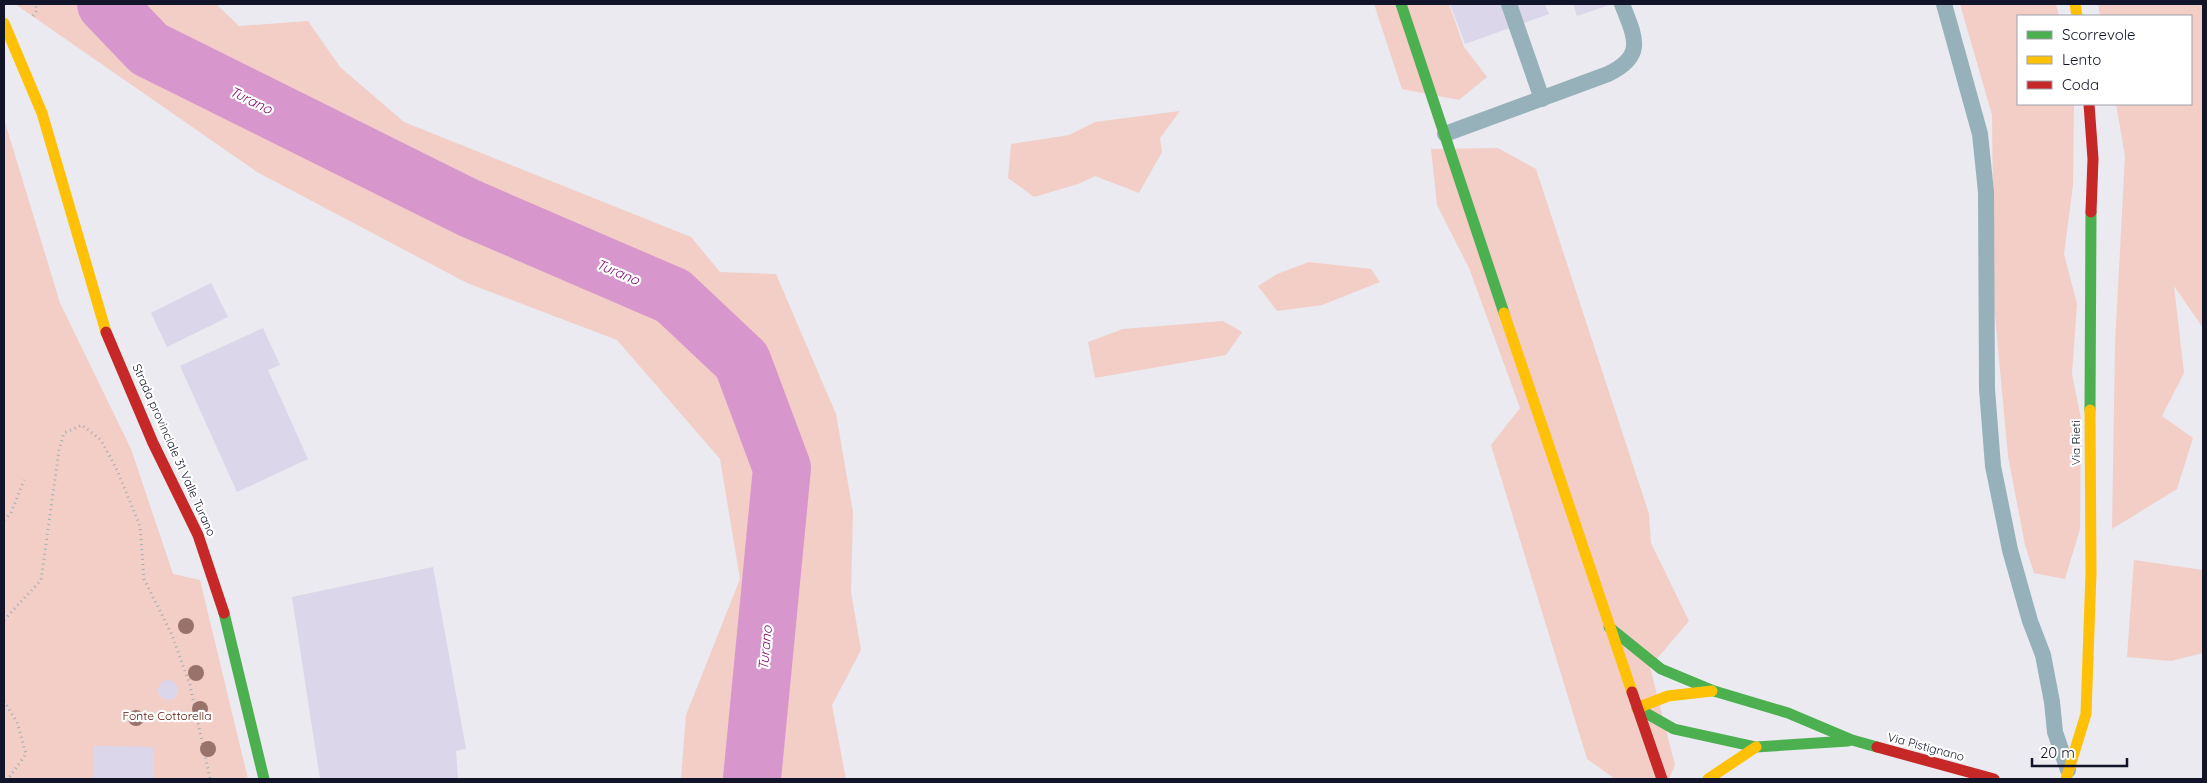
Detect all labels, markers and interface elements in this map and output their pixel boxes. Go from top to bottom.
legend [2017,15,2192,105]
text: Scorrevole [2062,25,2136,44]
text: Lento [2062,50,2101,69]
text: Coda [2062,75,2099,94]
water label: Turano [227,82,276,118]
water label: Turano [594,255,643,289]
street label: Strada provinciale 31 Valle Turano [130,361,219,538]
street label: Via Rieti [2068,420,2083,466]
water label: Turano [754,624,776,671]
park label: Fonte Cottorella [122,708,212,723]
street label: Via Pistignano [1886,729,1966,764]
scale bar [2032,736,2127,768]
text: 20 m [2040,743,2075,762]

